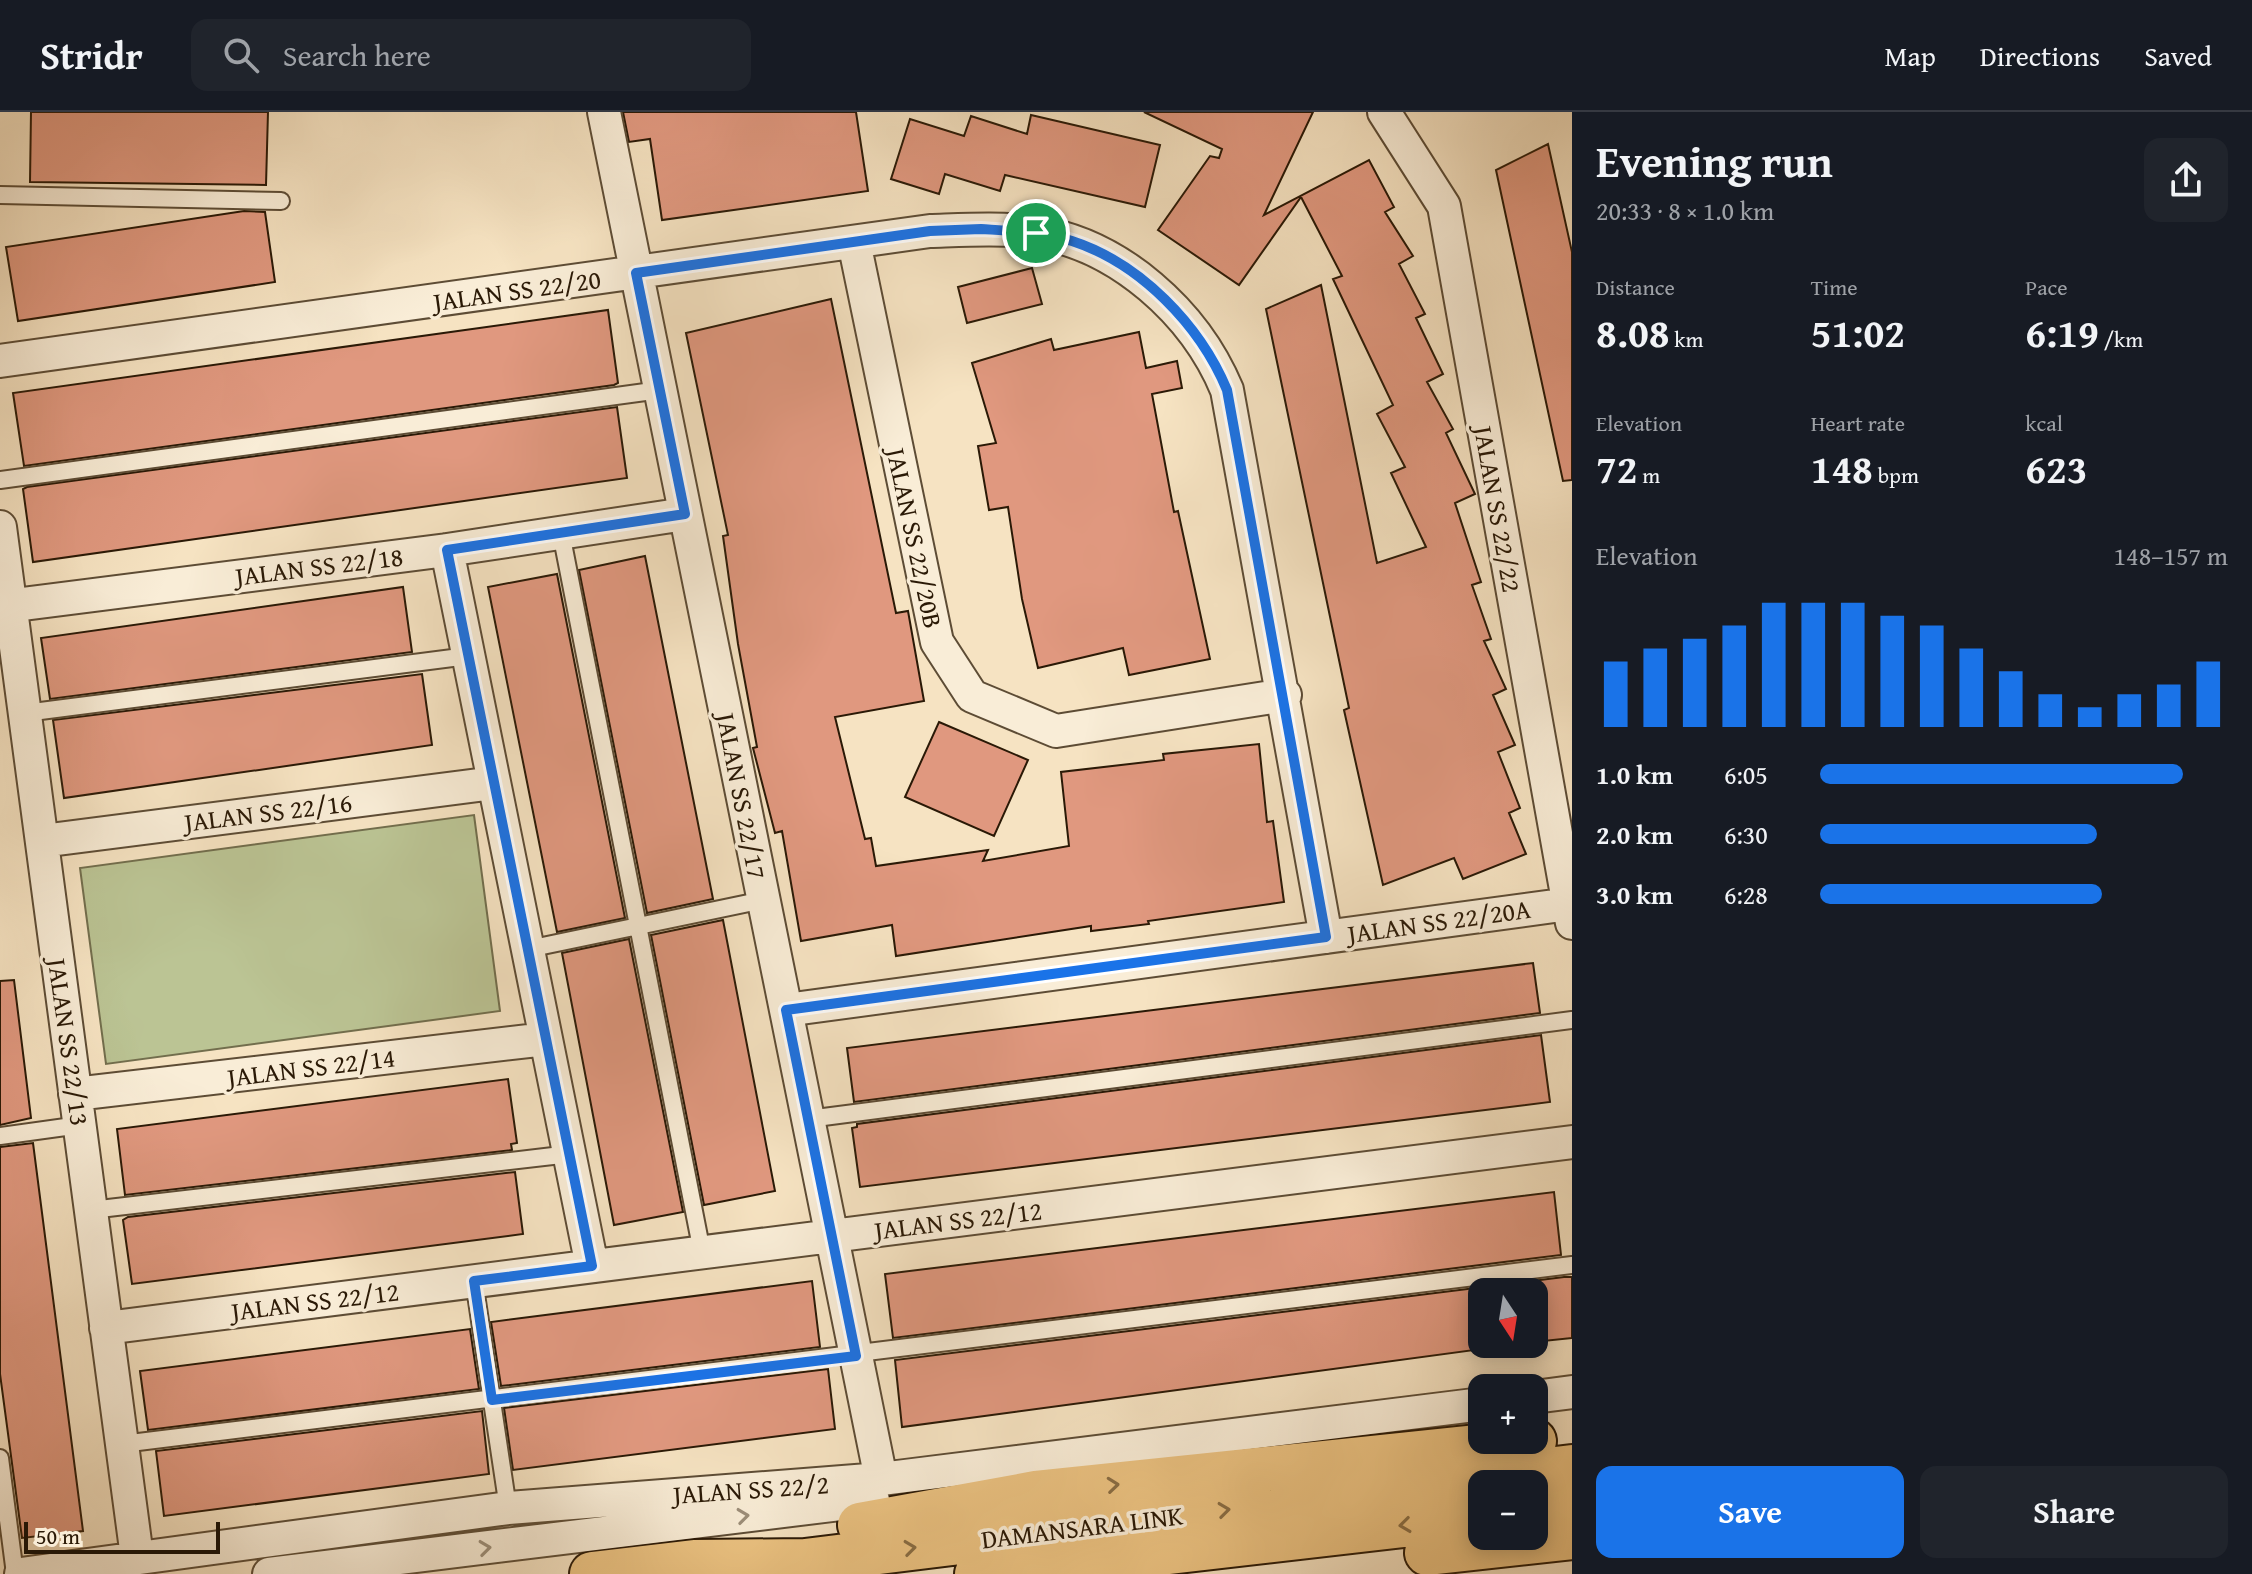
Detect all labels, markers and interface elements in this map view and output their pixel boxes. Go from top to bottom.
search box [191,19,751,91]
text: Stridr [40,27,143,83]
icon: search [219,33,263,77]
text: Search here [283,33,431,77]
text: Map [1884,35,1936,76]
text: Directions [1980,35,2100,76]
text: Saved [2144,35,2212,76]
text: Evening run [1596,129,1833,193]
button: share [2144,138,2228,222]
text: 20:33 · 8 × 1.0 km [1596,191,1774,230]
pin [1002,199,1070,267]
icon: arrive [1014,211,1058,255]
street label: JALAN SS 22/20 [428,259,603,321]
text: Distance [1596,271,1675,303]
text: Time [1811,271,1857,303]
text: Pace [2025,271,2068,303]
text: 8.08 [1596,303,1669,362]
text: 51:02 [1811,303,1905,362]
text: 6:19 [2025,303,2099,362]
text: km [1669,323,1703,355]
text: /km [2099,323,2143,355]
text: Elevation [1596,407,1682,439]
text: Heart rate [1811,407,1905,439]
text: kcal [2025,407,2063,439]
street label: JALAN SS 22/22 [1464,420,1532,595]
text: 72 [1596,439,1637,498]
text: 148 [1811,439,1873,498]
text: 623 [2025,439,2088,498]
street label: JALAN SS 22/20B [876,441,953,632]
text: m [1637,459,1660,491]
text: bpm [1873,459,1919,491]
street label: JALAN SS 22/18 [230,536,405,596]
text: Elevation [1596,536,1698,575]
text: 148–157 m [2114,536,2228,575]
street label: JALAN SS 22/17 [706,707,777,882]
text: 1.0 km [1596,755,1673,794]
text: 6:05 [1724,755,1768,794]
street label: JALAN SS 22/16 [179,782,354,842]
text: 2.0 km [1596,815,1673,854]
text: 6:30 [1724,815,1768,854]
text: 3.0 km [1596,875,1673,914]
text: 6:28 [1724,875,1768,914]
street label: JALAN SS 22/20A [1342,889,1533,954]
street label: JALAN SS 22/13 [38,953,100,1128]
street label: JALAN SS 22/14 [222,1037,397,1097]
street label: JALAN SS 22/12 [869,1190,1044,1250]
street label: JALAN SS 22/12 [226,1271,401,1331]
north arrow [1468,1278,1548,1358]
map controls [1468,1278,1548,1550]
button: + [1468,1374,1548,1454]
street label: JALAN SS 22/2 [669,1464,830,1514]
button: Save [1596,1466,1904,1558]
button: Share [1920,1466,2228,1558]
button: − [1468,1470,1548,1550]
one-way arrow [1107,1477,1120,1494]
street label: DAMANSARA LINK [979,1495,1186,1559]
one-way arrow [1217,1501,1230,1518]
one-way arrow [737,1508,750,1525]
one-way arrow [1398,1516,1411,1533]
scale bar [24,1518,220,1554]
text: 50 m [36,1520,80,1552]
one-way arrow [479,1539,492,1556]
one-way arrow [903,1540,917,1557]

